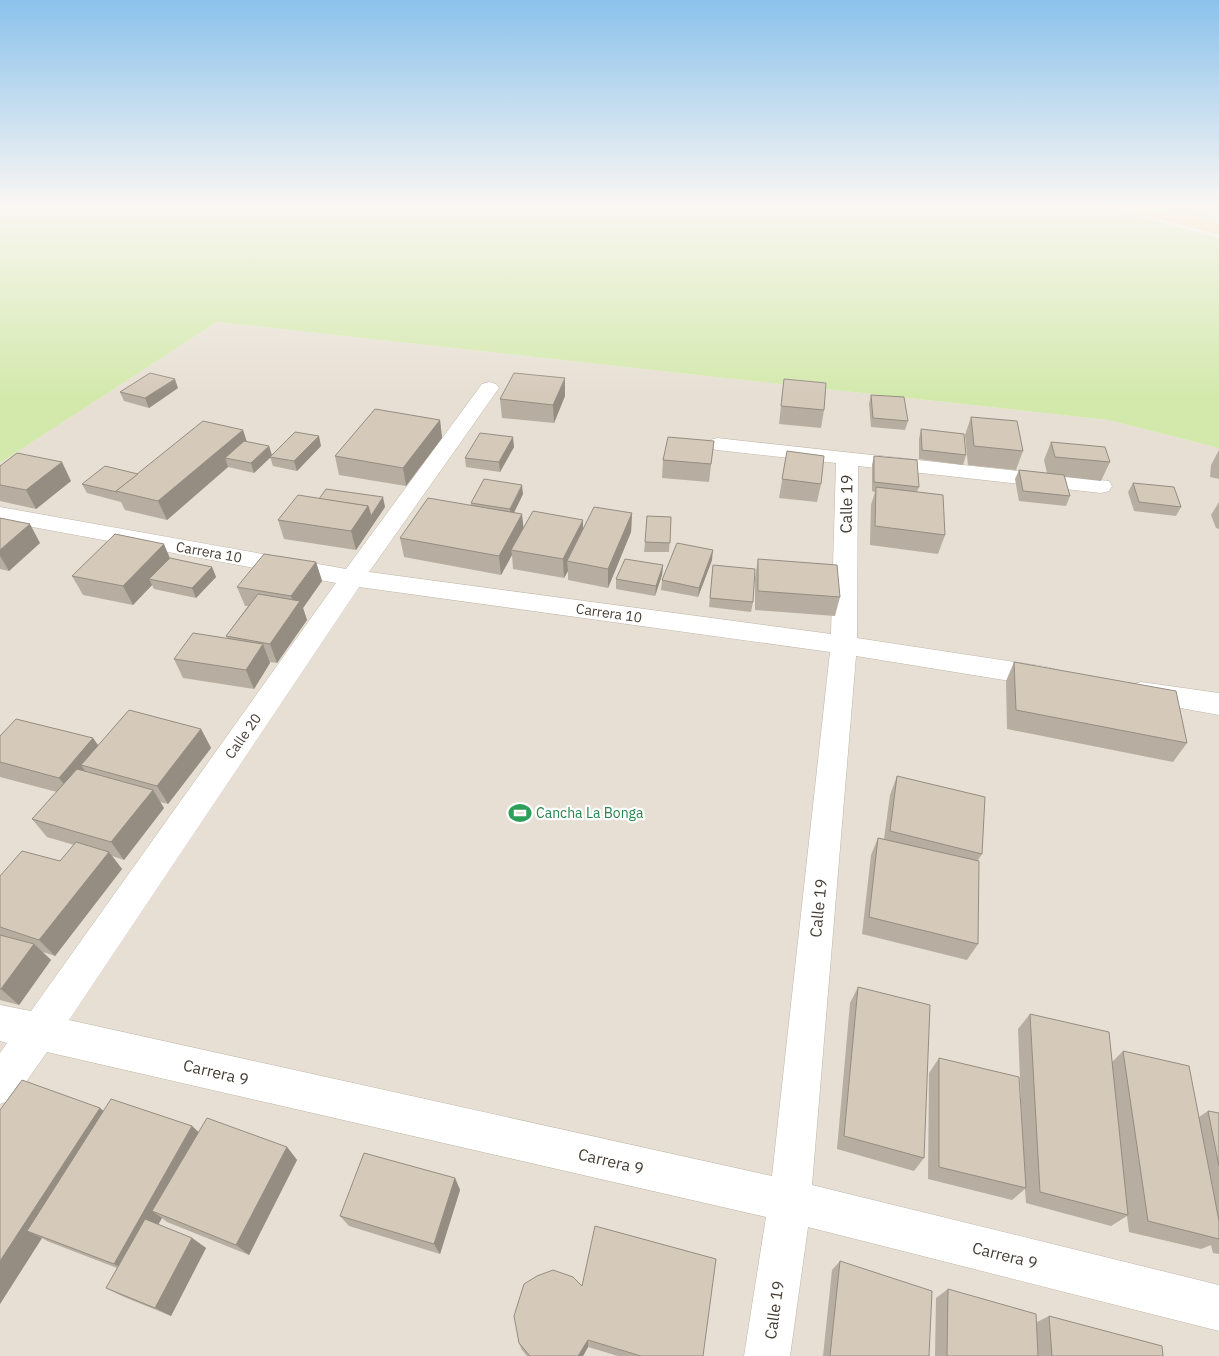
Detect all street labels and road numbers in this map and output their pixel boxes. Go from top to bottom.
street label: Calle 19 [835,474,857,534]
street label: Carrera 10 [175,537,243,567]
street label: Carrera 10 [575,599,643,627]
street label: Calle 20 [221,710,265,762]
street label: Calle 19 [805,878,831,938]
street label: Carrera 9 [181,1055,251,1089]
street label: Carrera 9 [576,1144,646,1178]
street label: Carrera 9 [970,1237,1040,1273]
street label: Calle 19 [760,1279,788,1341]

